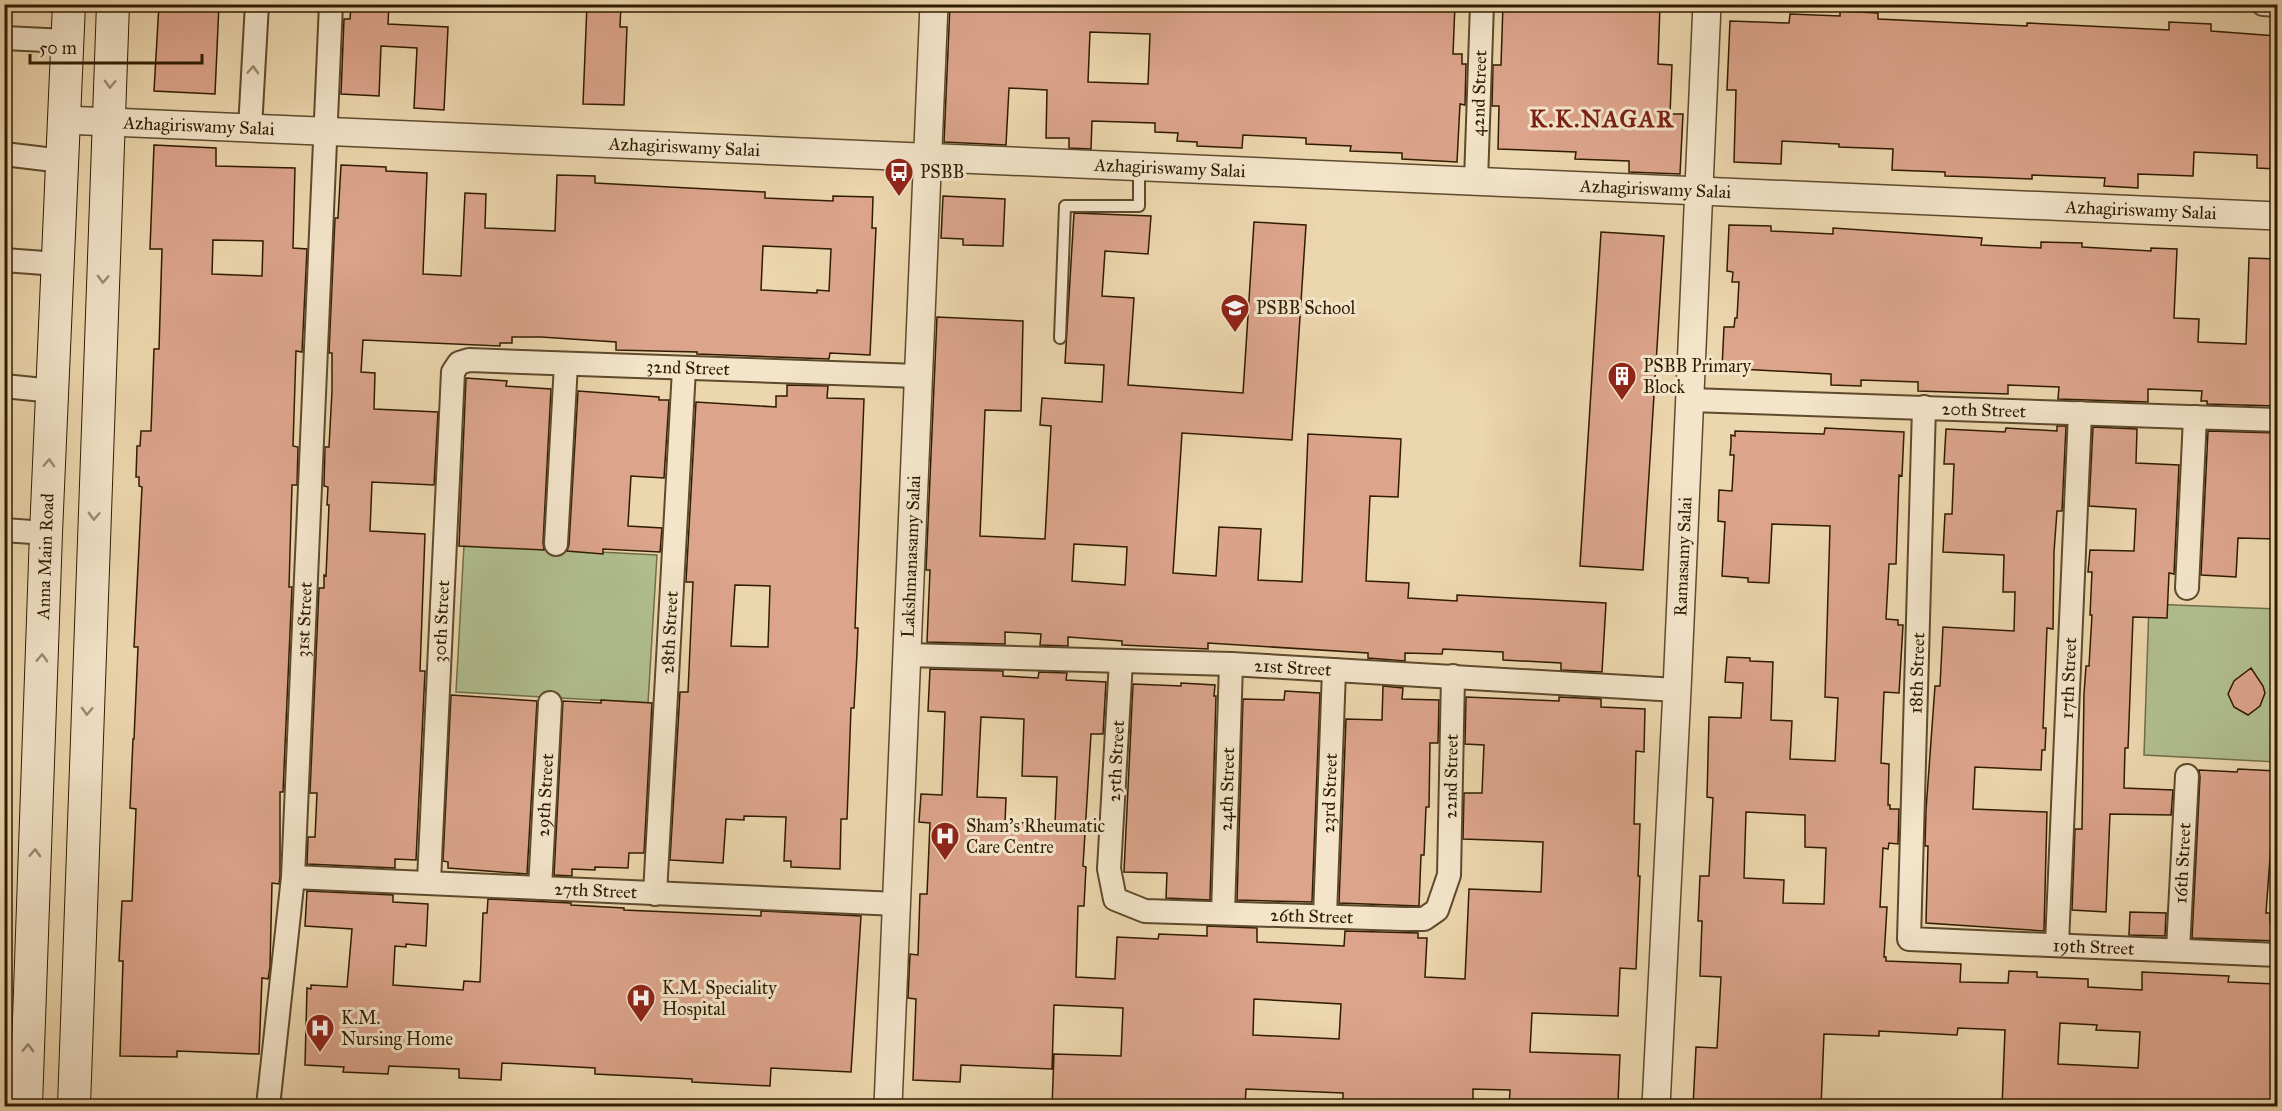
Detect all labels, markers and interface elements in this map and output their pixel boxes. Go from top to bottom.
scale bar [30,27,202,65]
text: 50 m [39,37,77,59]
street label: 42nd Street [1467,49,1491,137]
one-way arrow [247,65,260,74]
one-way arrow [103,79,116,88]
district label: K.K.NAGAR [1529,104,1675,134]
street label: Azhagiriswamy Salai [122,112,275,140]
street label: Azhagiriswamy Salai [607,133,761,161]
street label: Azhagiriswamy Salai [1093,154,1246,182]
bus stop icon: PSBB [883,156,915,198]
place label: PSBB [920,161,964,183]
street label: Azhagiriswamy Salai [1578,175,1732,203]
street label: Azhagiriswamy Salai [2064,196,2217,224]
one-way arrow [96,274,109,283]
school or university icon: PSBB School [1219,292,1251,334]
place label: PSBB School [1256,297,1355,319]
street label: 32nd Street [646,355,731,380]
place label: PSBB Primary Block [1643,355,1752,398]
building icon: PSBB Primary Block [1606,360,1638,402]
street label: 20th Street [1941,398,2027,422]
one-way arrow [43,459,56,468]
street label: Lakshmanasamy Salai [897,475,925,638]
street label: Anna Main Road [32,493,59,621]
street label: Ramasamy Salai [1669,496,1696,617]
one-way arrow [88,511,101,520]
street label: 30th Street [428,579,454,663]
street label: 31st Street [292,581,317,658]
street label: 28th Street [656,589,683,675]
street label: 18th Street [1905,631,1929,714]
street label: 17th Street [2056,636,2081,720]
one-way arrow [35,654,48,663]
street label: 21st Street [1253,654,1333,681]
one-way arrow [81,706,94,715]
street label: 25th Street [1103,719,1129,803]
street label: 22nd Street [1439,733,1463,819]
street label: 24th Street [1215,746,1239,831]
street label: 29th Street [532,752,558,837]
street label: 23rd Street [1317,752,1342,834]
place label: Sham's Rheumatic Care Centre [966,815,1106,858]
hospital icon: Sham's Rheumatic Care Centre [929,820,961,862]
street label: 16th Street [2169,821,2196,904]
one-way arrow [28,849,41,858]
street label: 27th Street [554,878,638,903]
street label: 26th Street [1270,904,1354,928]
street label: 19th Street [2052,934,2136,960]
place label: K.M. Speciality Hospital [662,977,777,1020]
hospital icon: K.M. Speciality Hospital [625,982,657,1024]
place label: K.M. Nursing Home [341,1007,453,1051]
hospital icon: K.M. Nursing Home [304,1012,336,1054]
one-way arrow [22,1044,34,1053]

